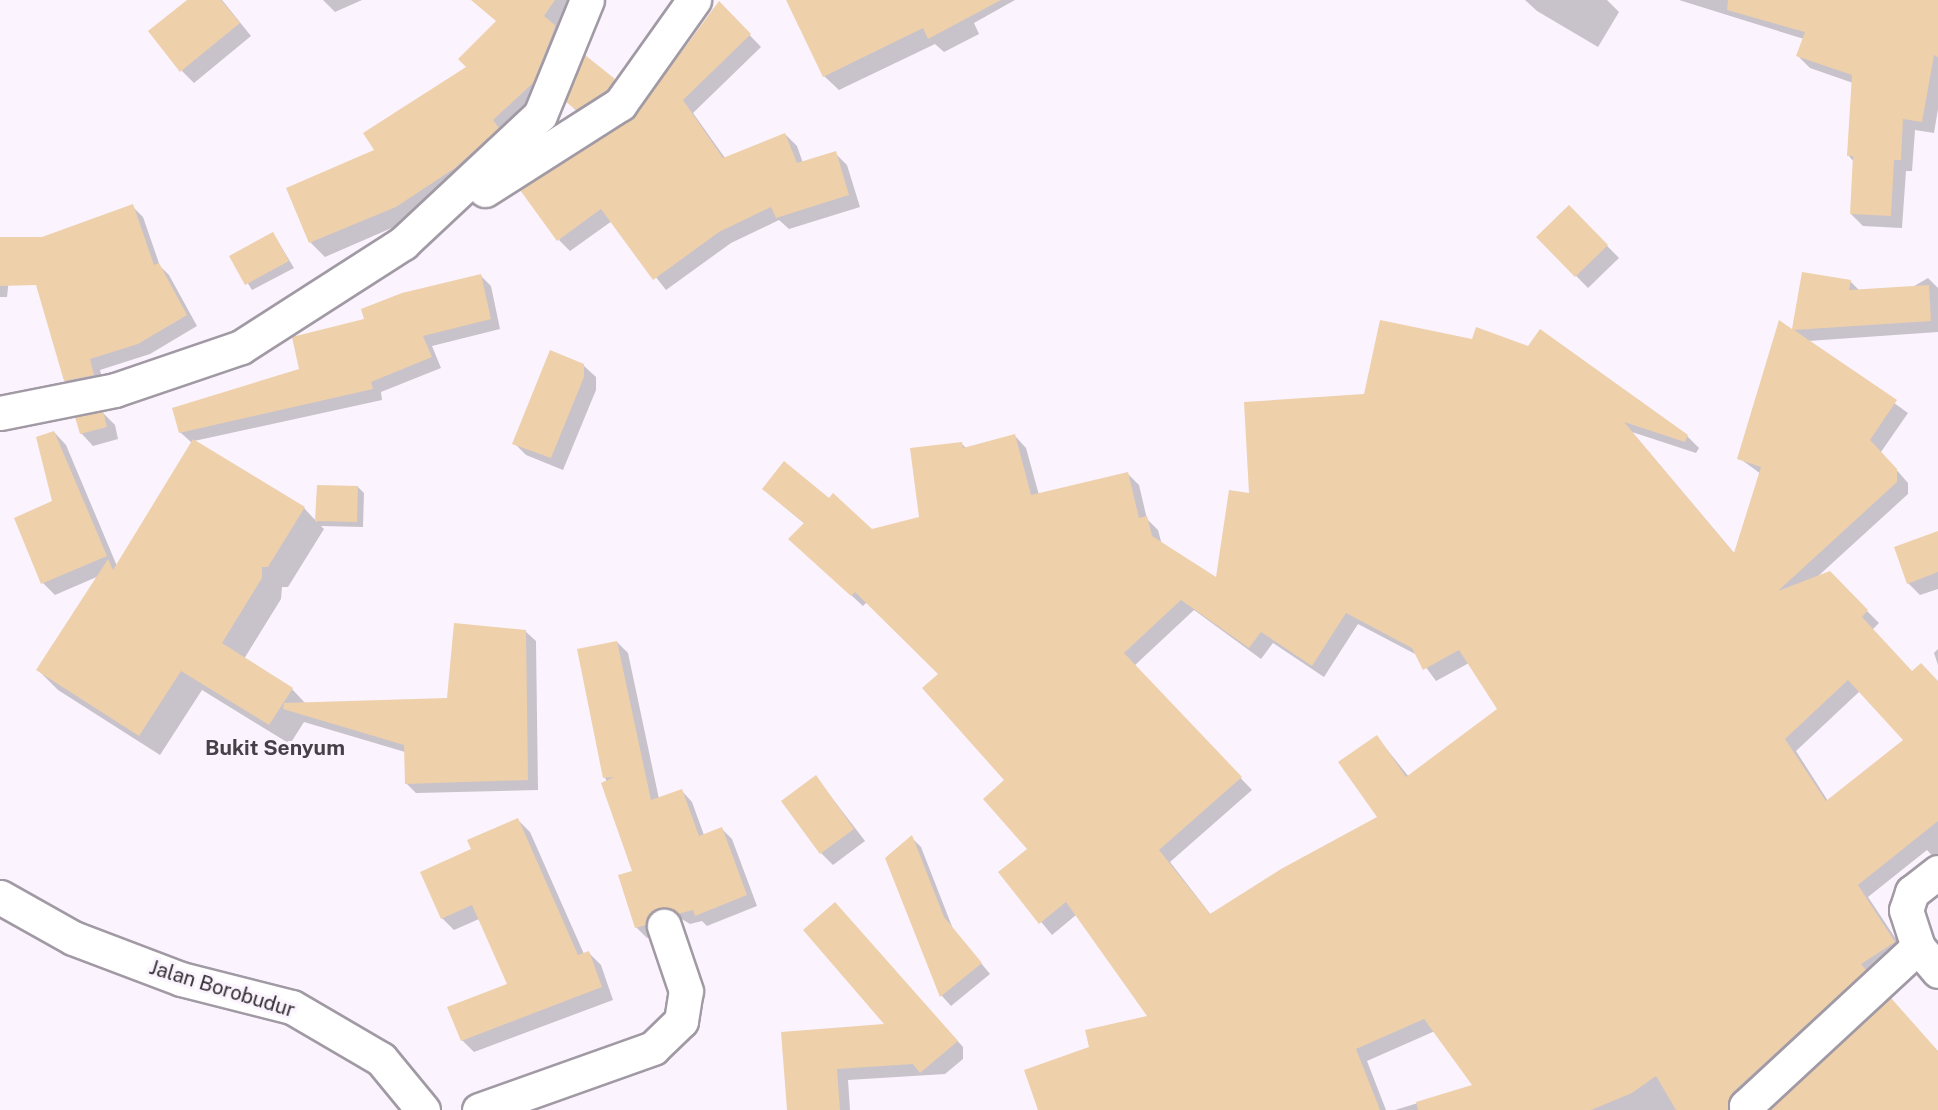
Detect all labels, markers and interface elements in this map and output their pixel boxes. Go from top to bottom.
district label: Bukit Senyum [205,735,345,761]
street label: Jalan Borobudur [146,955,298,1023]

